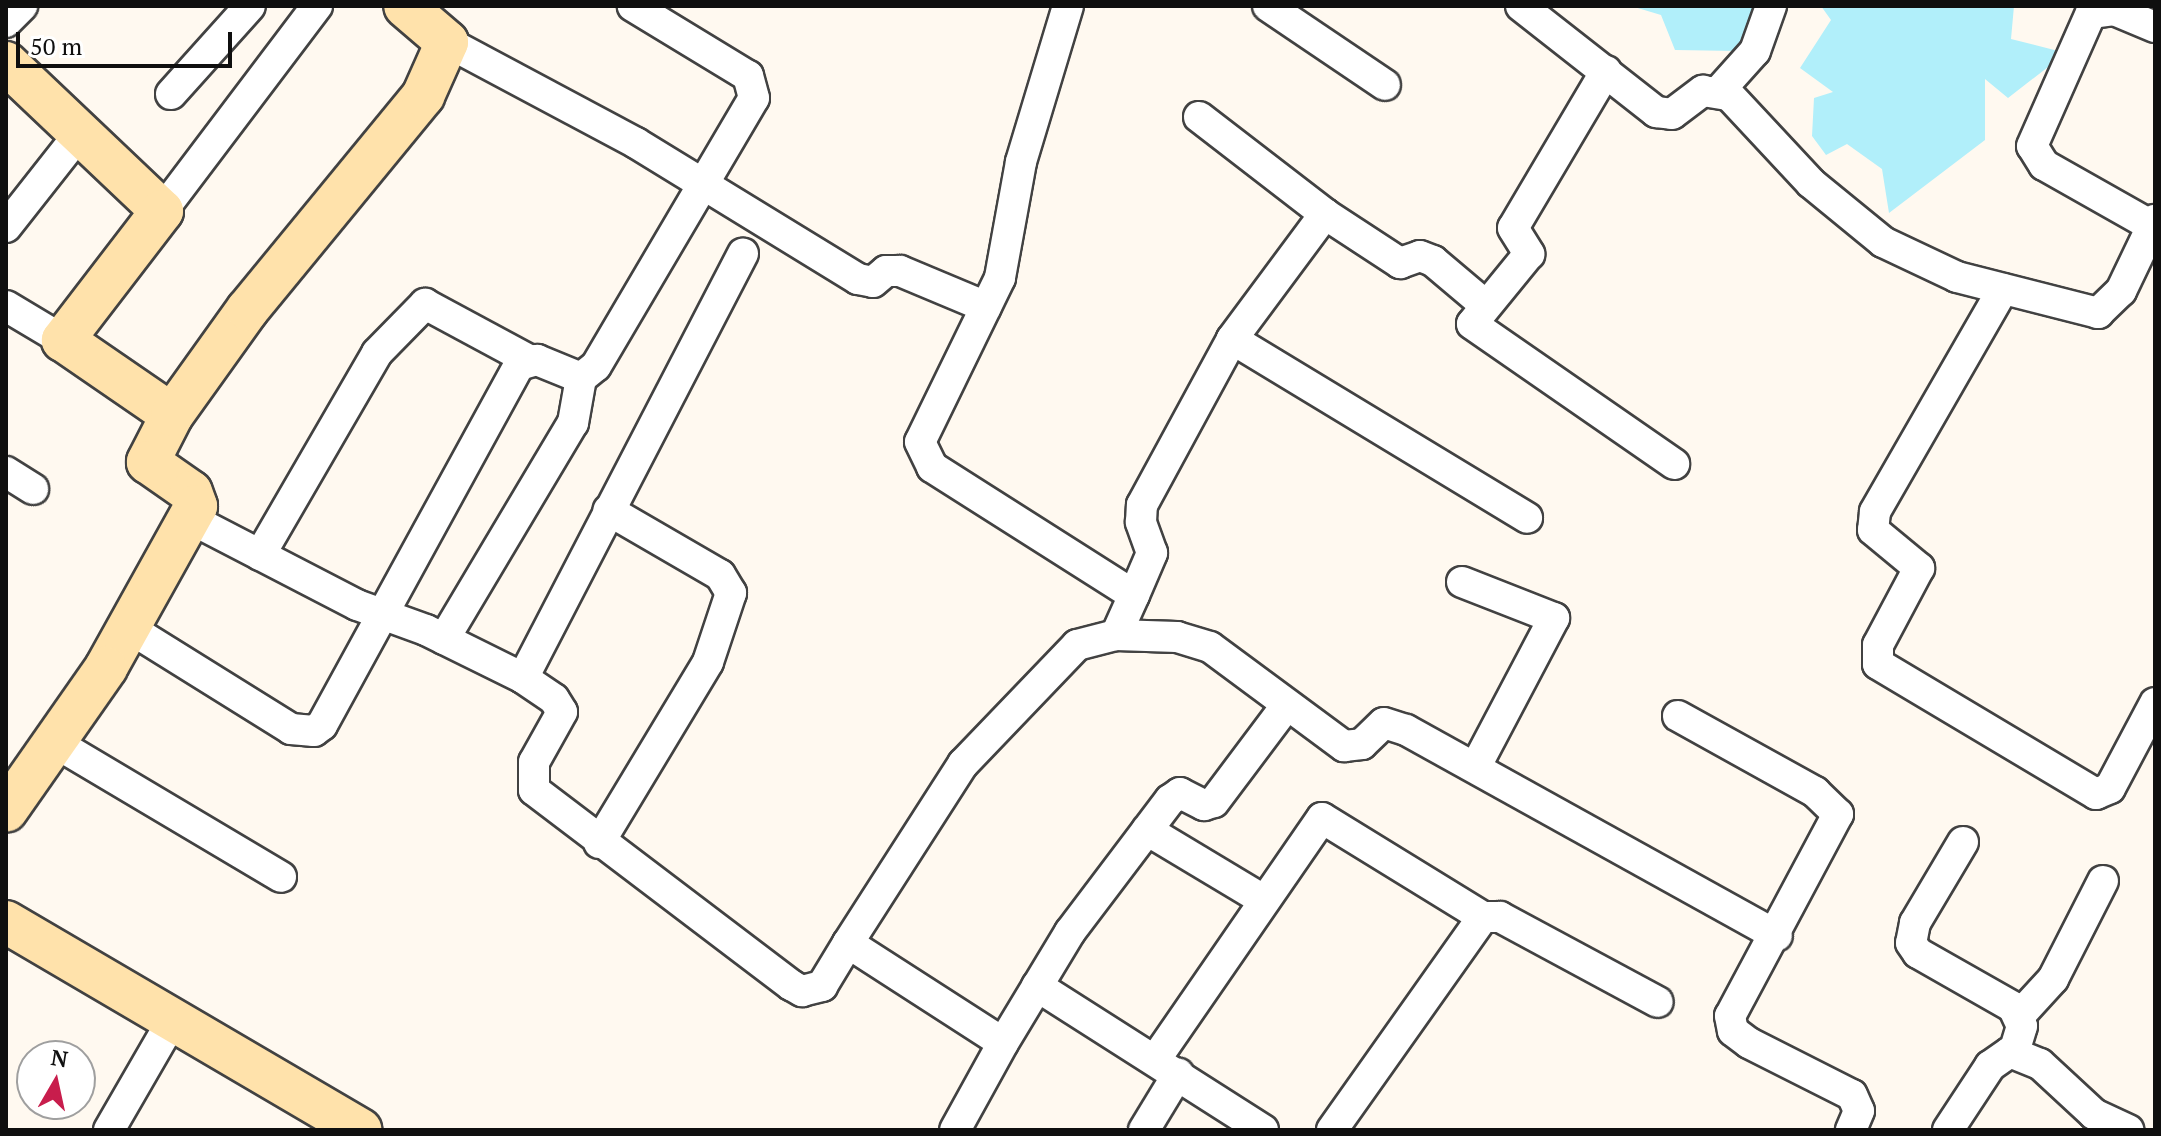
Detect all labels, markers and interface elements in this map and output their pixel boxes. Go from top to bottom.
scale bar [20,16,236,66]
text: 50 m [30,30,82,62]
north arrow [16,1040,96,1120]
text: N [49,1042,70,1073]

